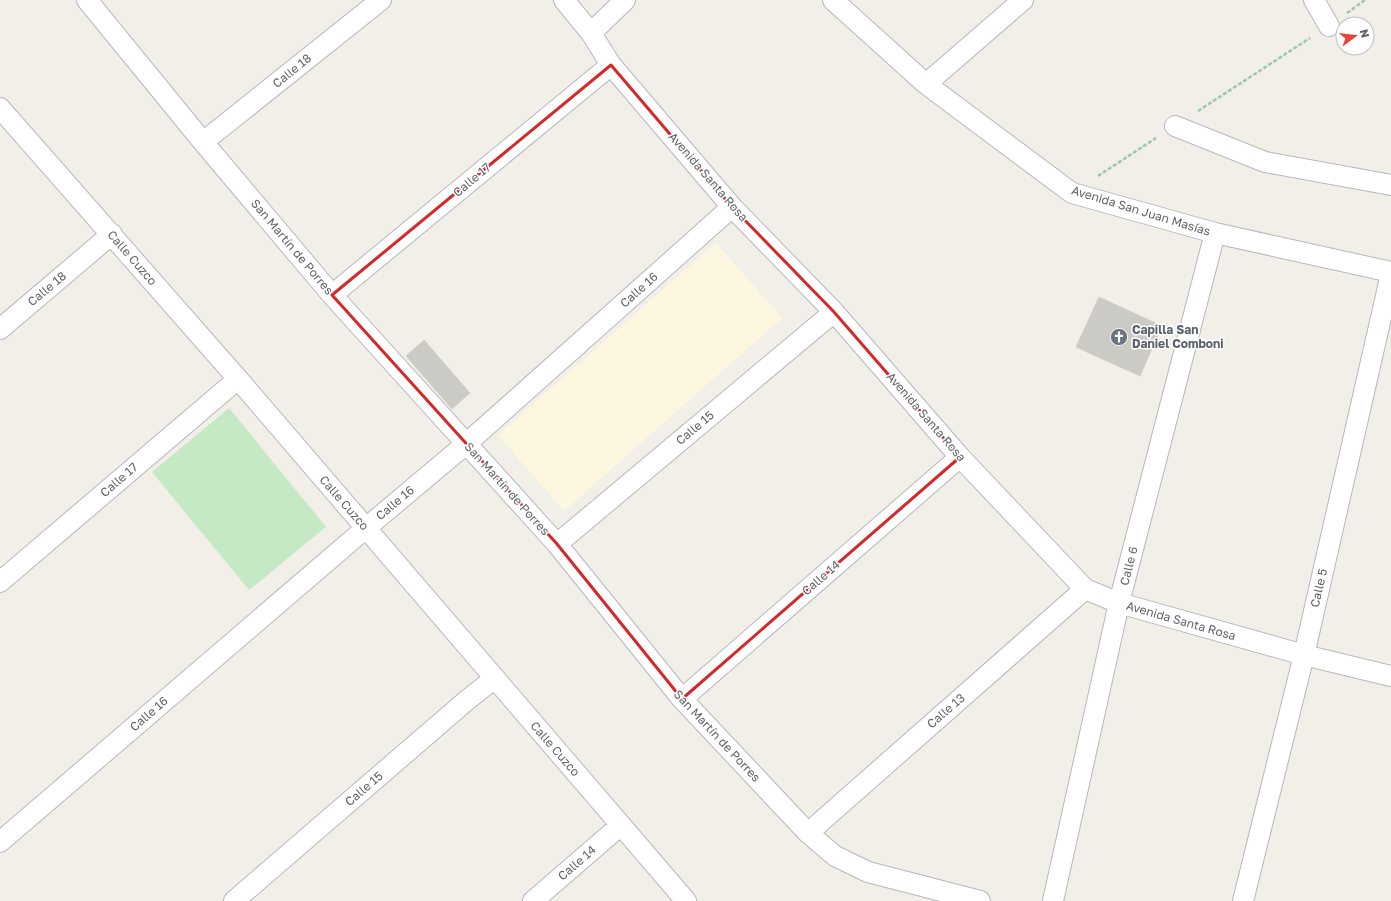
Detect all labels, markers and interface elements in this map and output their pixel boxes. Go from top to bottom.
north arrow [1335,16,1375,56]
text: N [1358,28,1373,39]
street label: Calle 18 [269,50,314,91]
street label: Avenida Santa Rosa [666,129,751,224]
street label: Calle 17 [450,160,494,200]
street label: Avenida San Juan Masías [1070,182,1212,239]
street label: San Martín de Porres [248,196,337,298]
street label: Calle Cuzco [104,227,160,288]
street label: Calle 18 [24,268,69,309]
street label: Calle 16 [617,269,661,310]
place label: Capilla San Daniel Comboni [1132,322,1224,351]
church icon: Capilla San Daniel Comboni [1109,327,1129,347]
street label: Avenida Santa Rosa [884,369,969,464]
street label: Calle 15 [673,407,717,448]
street label: San Martín de Porres [462,439,553,538]
street label: Calle 17 [97,459,140,500]
street label: Calle Cuzco [316,472,372,533]
street label: Calle 16 [372,482,417,523]
street label: Calle 6 [1116,545,1141,587]
street label: Calle 14 [799,557,843,598]
street label: Calle 5 [1307,567,1330,609]
street label: Avenida Santa Rosa [1125,598,1238,643]
street label: San Martín de Porres [671,687,764,785]
street label: Calle 13 [924,690,968,731]
street label: Calle 16 [127,693,171,734]
street label: Calle Cuzco [527,718,583,779]
street label: Calle 15 [342,768,386,809]
street label: Calle 14 [555,842,599,883]

